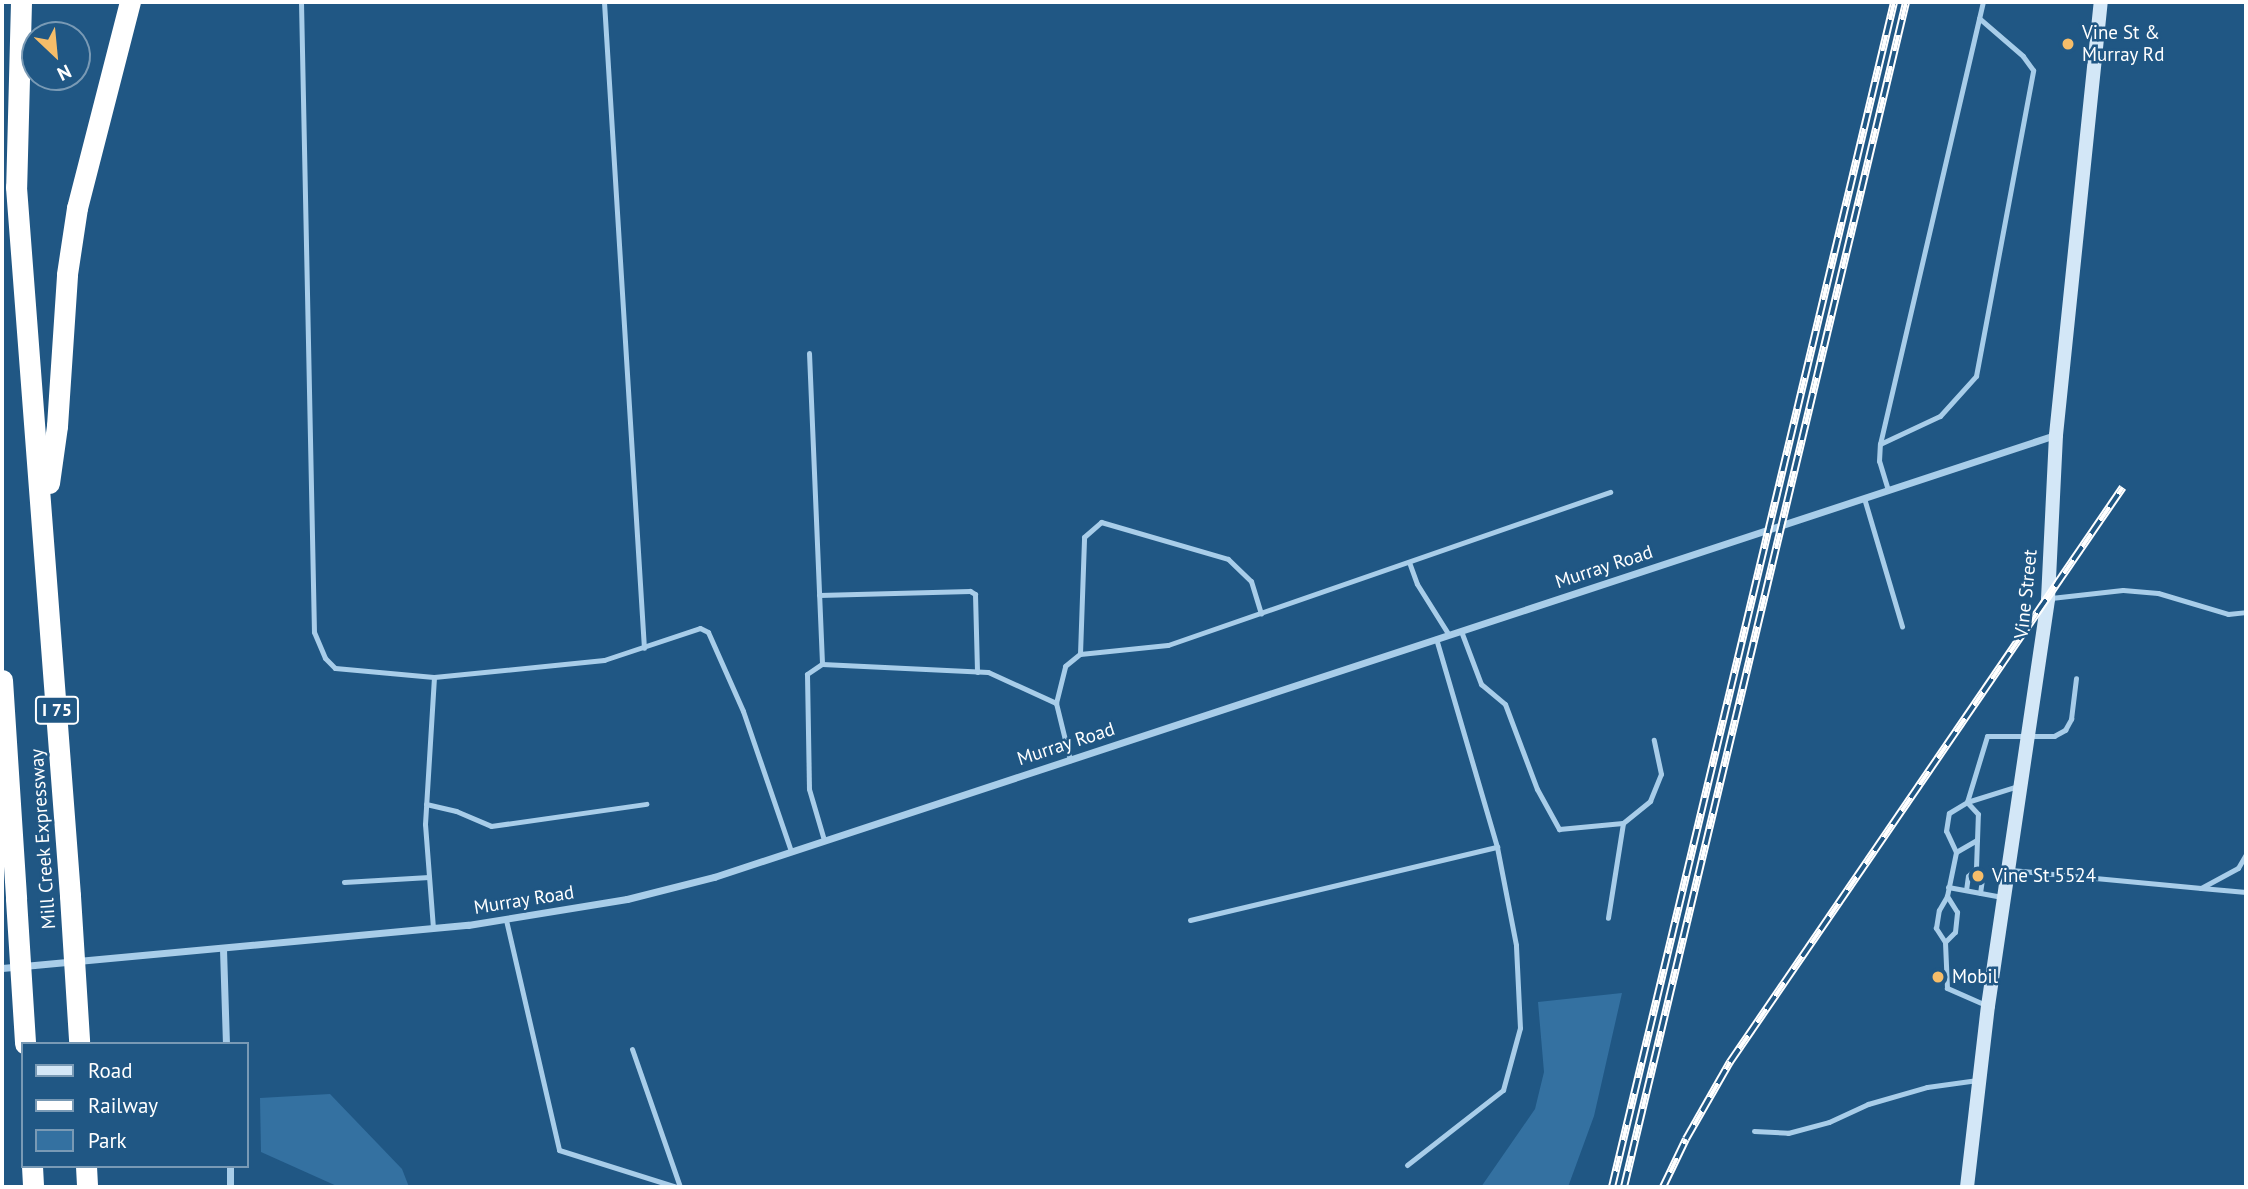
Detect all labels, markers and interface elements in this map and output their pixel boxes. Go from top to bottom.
north arrow [21,21,91,91]
place label: Vine St & Murray Rd [2082,22,2165,66]
marker: Vine St & Murray Rd [2060,36,2076,52]
text: N [53,60,75,87]
street label: Murray Road [1552,540,1656,594]
street label: Vine Street [2010,548,2042,640]
road number: I 75 [34,696,80,724]
street label: Murray Road [1014,717,1118,771]
street label: Mill Creek Expressway [25,748,61,930]
place label: Vine St 5524 [1992,865,2096,887]
marker: Vine St 5524 [1970,868,1986,884]
street label: Murray Road [472,881,576,919]
place label: Mobil [1952,966,1998,988]
marker: Mobil [1930,969,1946,985]
legend [21,1042,248,1168]
text: Road [88,1057,132,1084]
text: Railway [88,1092,158,1119]
text: Park [88,1127,127,1154]

